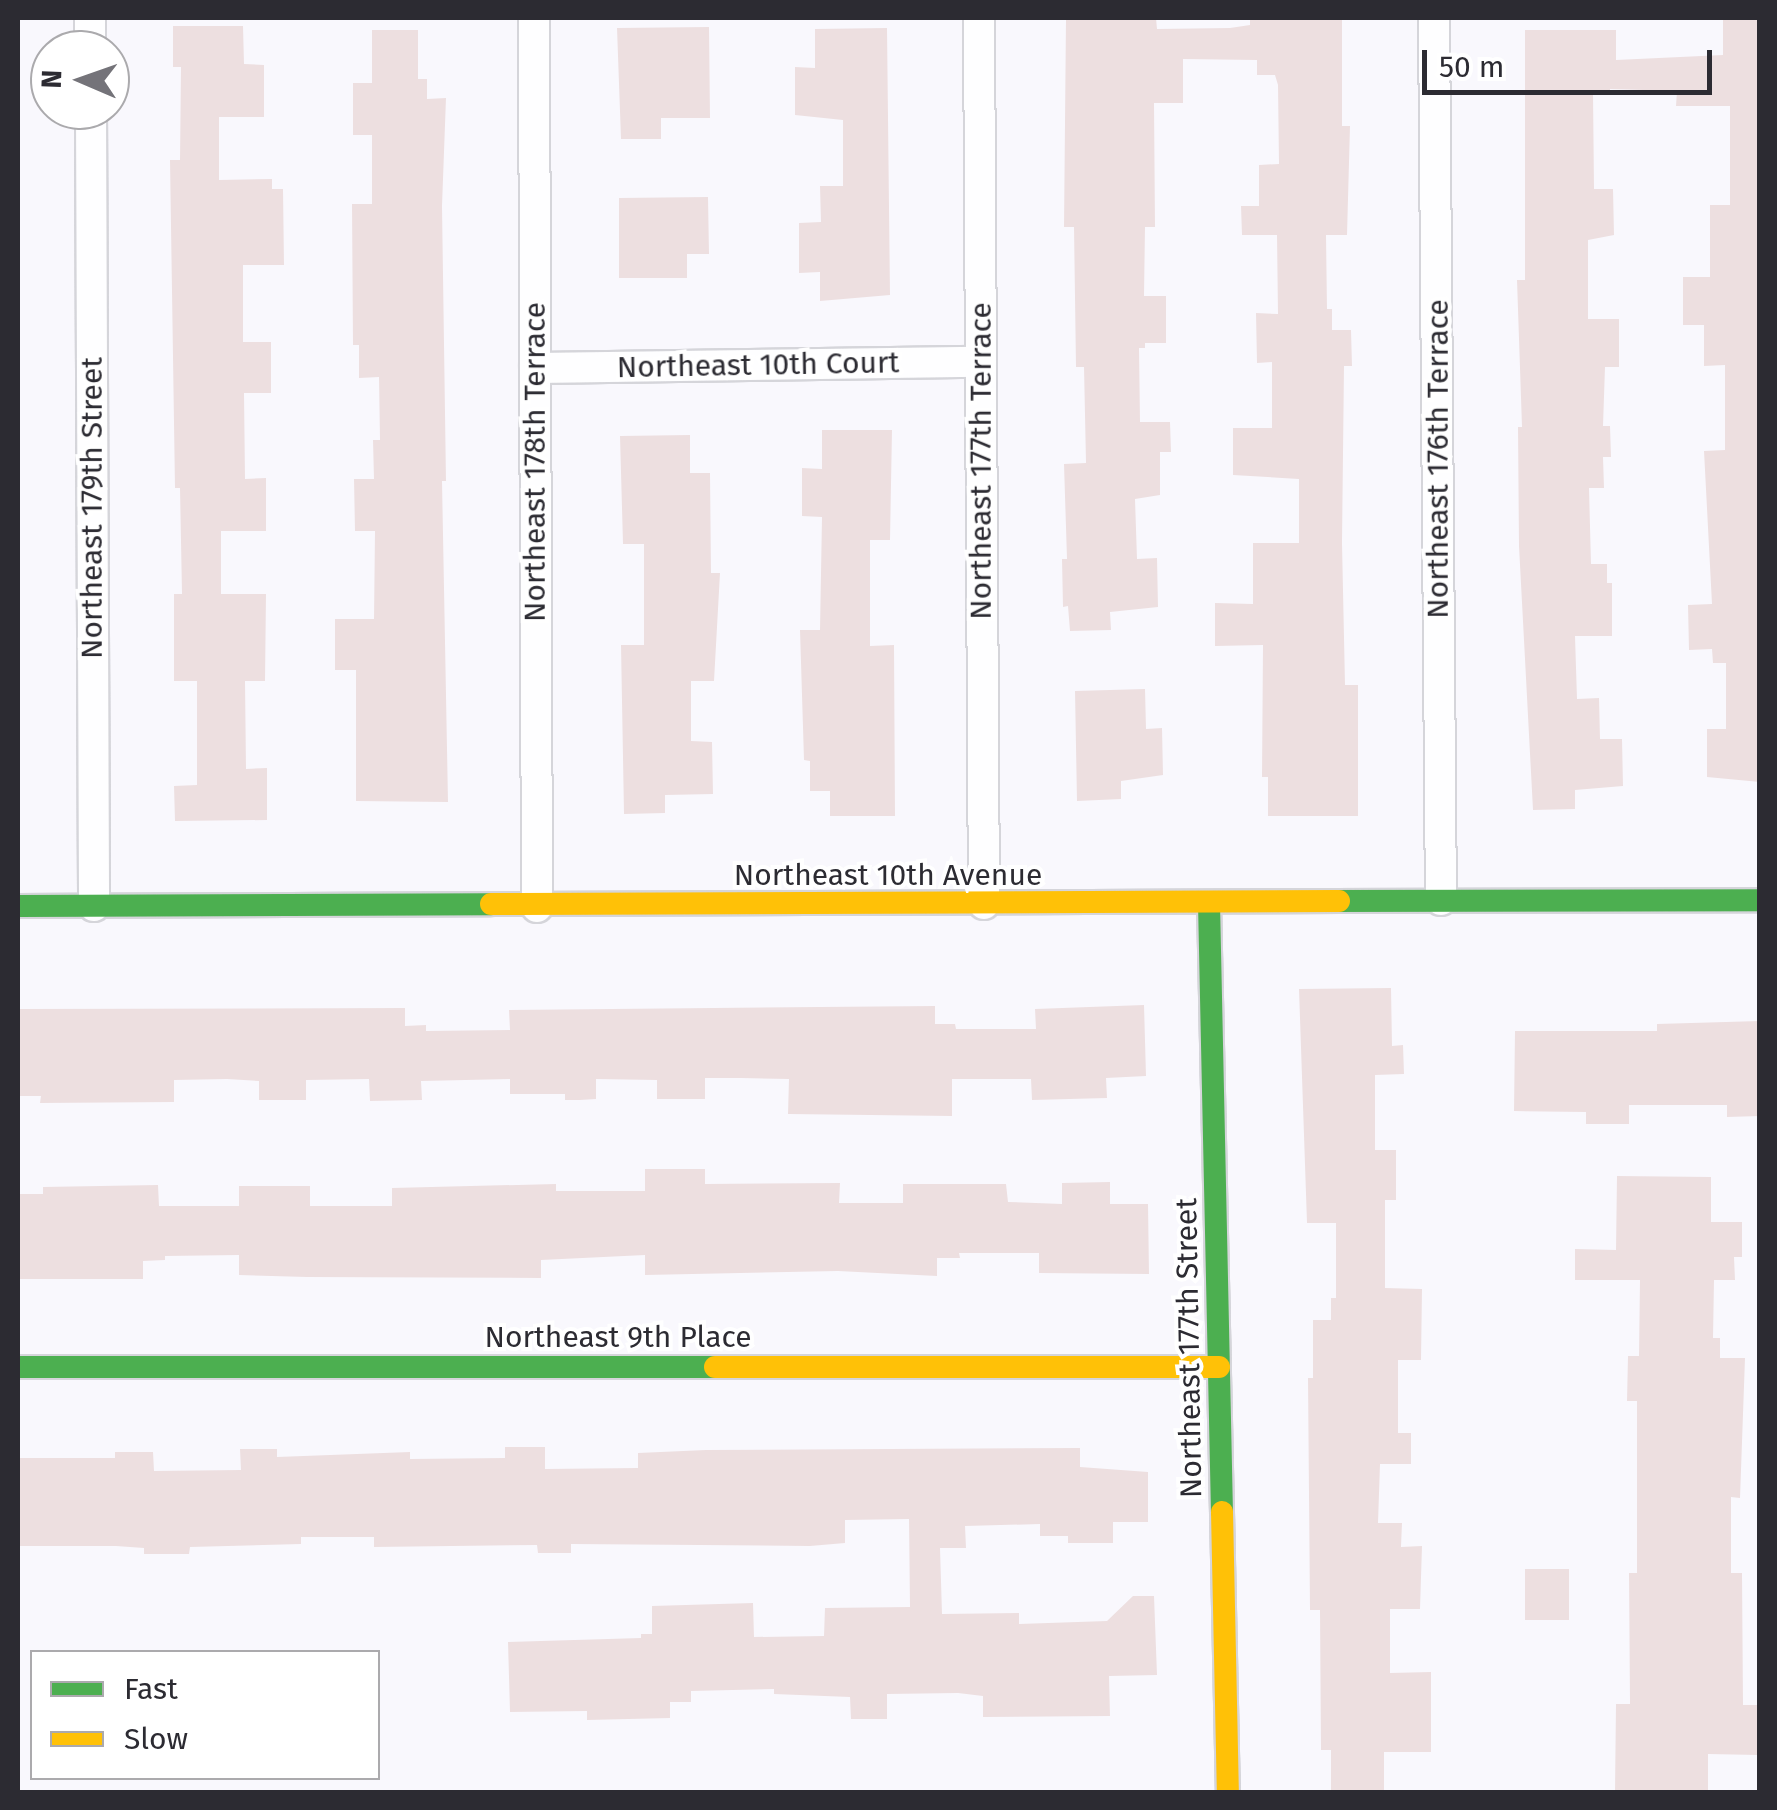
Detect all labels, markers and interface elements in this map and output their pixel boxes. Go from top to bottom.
north arrow [30,30,130,130]
scale bar [1427,30,1717,92]
text: 50 m [1439,49,1504,85]
text: N [35,69,68,89]
street label: Northeast 176th Terrace [1420,299,1456,619]
street label: Northeast 178th Terrace [517,302,553,622]
street label: Northeast 177th Terrace [963,302,999,620]
street label: Northeast 10th Court [616,345,900,385]
street label: Northeast 179th Street [74,357,110,659]
street label: Northeast 10th Avenue [734,857,1042,893]
street label: Northeast 177th Street [1168,1198,1210,1498]
street label: Northeast 9th Place [484,1319,752,1355]
legend [30,1650,380,1780]
text: Fast [124,1671,178,1707]
text: Slow [124,1721,188,1757]

